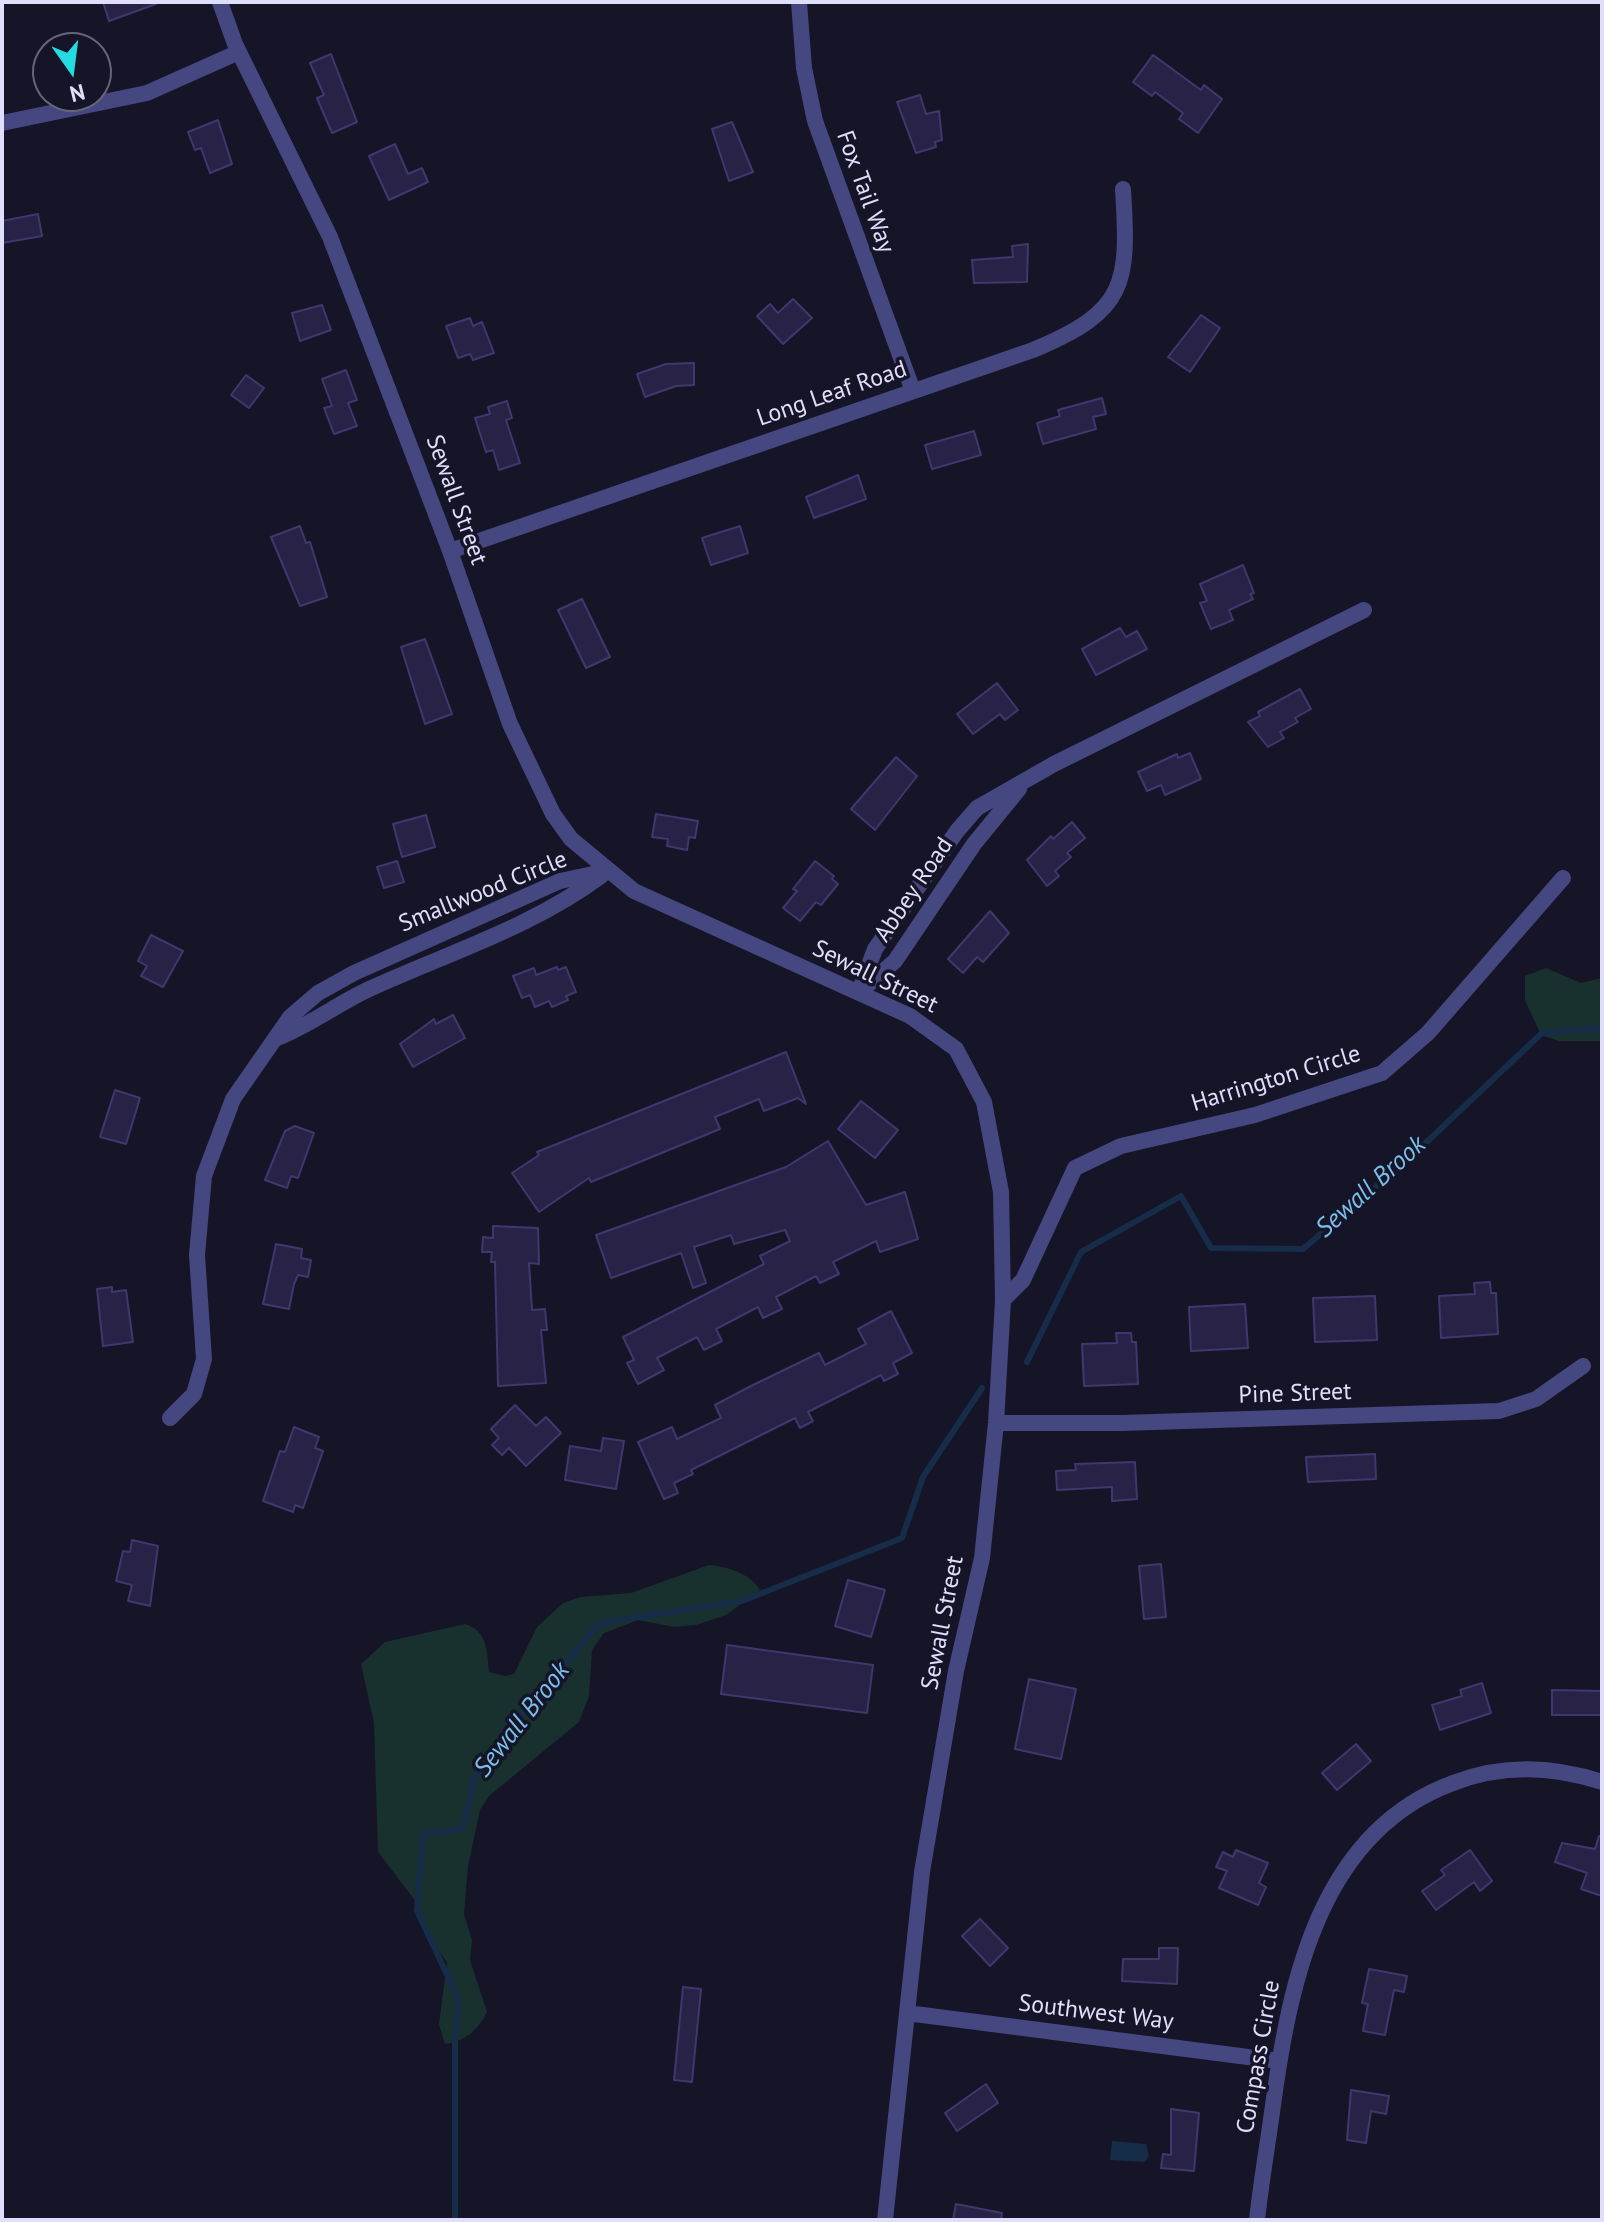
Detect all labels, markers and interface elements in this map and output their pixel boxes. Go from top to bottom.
north arrow [32,32,112,112]
text: N [67,78,88,109]
street label: Fox Tail Way [830,127,900,257]
street label: Long Leaf Road [753,355,911,433]
street label: Sewall Street [419,431,493,569]
street label: Abbey Road [869,832,959,948]
street label: Smallwood Circle [395,845,571,939]
street label: Sewall Street [808,934,942,1020]
street label: Harrington Circle [1188,1040,1364,1118]
water label: Sewall Brook [1310,1130,1432,1244]
street label: Pine Street [1238,1378,1352,1410]
street label: Sewall Street [916,1554,970,1692]
water label: Sewall Brook [467,1656,577,1784]
street label: Compass Circle [1231,1978,1287,2136]
street label: Southwest Way [1017,1989,1175,2037]

